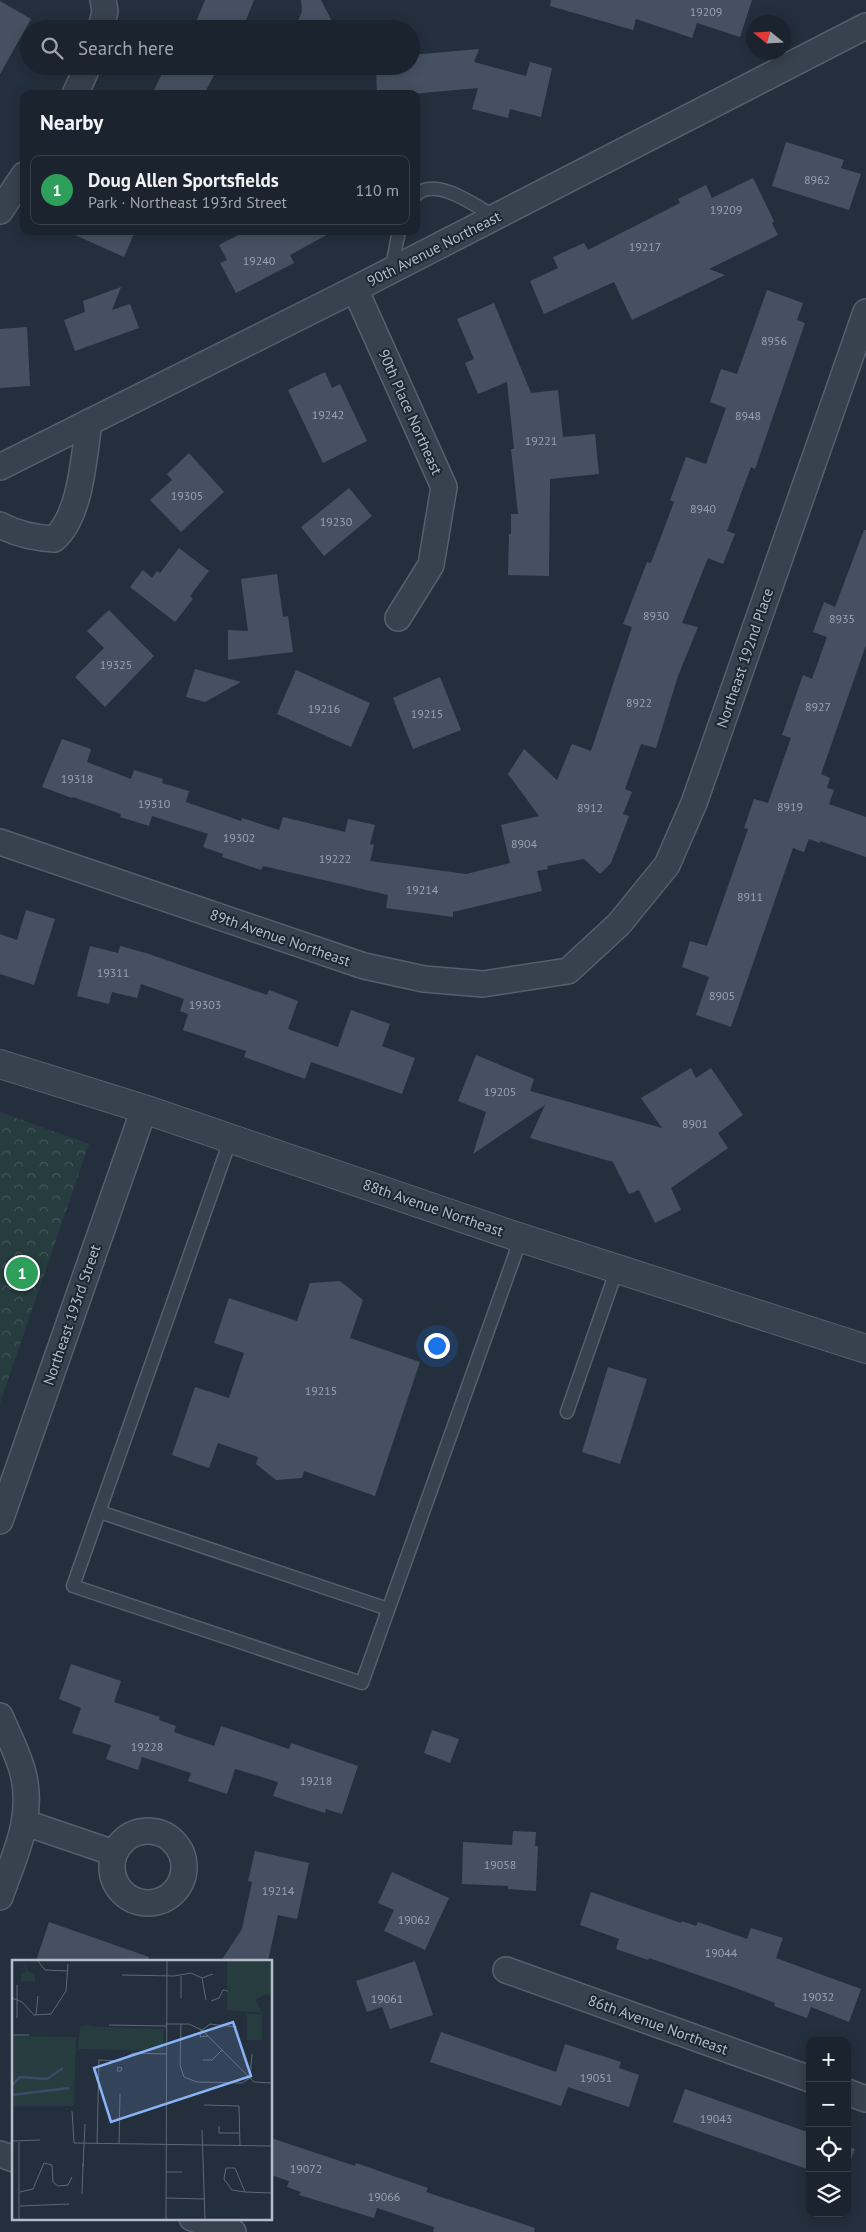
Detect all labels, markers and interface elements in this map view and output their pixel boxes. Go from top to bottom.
house number: 19209 [690,4,722,19]
north arrow [746,15,791,60]
search box [20,20,420,75]
icon: search [38,34,66,62]
text: Search here [78,36,174,60]
text: Nearby [40,109,103,136]
text: Doug Allen Sportsfields [88,168,279,192]
house number: 8962 [804,172,830,187]
text: 1 [52,180,62,200]
text: 110 m [356,180,399,200]
text: Park · Northeast 193rd Street [88,192,287,212]
house number: 19209 [710,202,742,217]
street label: 90th Avenue Northeast [364,207,504,290]
house number: 19217 [629,239,661,254]
house number: 19240 [243,253,276,268]
house number: 8956 [761,333,787,348]
street label: 90th Place Northeast [374,346,447,477]
house number: 19242 [312,407,344,422]
house number: 8948 [735,408,761,423]
house number: 19221 [525,433,557,448]
house number: 19305 [171,488,203,503]
house number: 8940 [690,501,717,516]
house number: 19230 [320,514,353,529]
street label: Northeast 192nd Place [712,585,777,730]
house number: 8930 [643,608,670,623]
house number: 8935 [829,611,855,626]
house number: 19325 [100,657,132,672]
house number: 8922 [626,695,652,710]
house number: 8927 [805,699,831,714]
house number: 19216 [308,701,340,716]
house number: 19215 [411,706,443,721]
house number: 19318 [61,771,93,786]
house number: 19310 [138,796,171,811]
house number: 8919 [777,799,803,814]
house number: 8912 [577,800,603,815]
house number: 19302 [223,830,255,845]
house number: 8904 [511,836,538,851]
house number: 19222 [319,851,351,866]
house number: 19214 [406,882,439,897]
house number: 8911 [737,889,763,904]
street label: 89th Avenue Northeast [207,905,353,971]
house number: 19311 [97,965,129,980]
house number: 8905 [709,988,735,1003]
house number: 19303 [189,997,221,1012]
house number: 19205 [484,1084,516,1099]
house number: 8901 [682,1116,708,1131]
street label: 88th Avenue Northeast [360,1175,506,1241]
street label: Northeast 193rd Street [39,1242,105,1388]
pin: 1 [6,1254,38,1292]
your location [424,1333,450,1359]
house number: 19215 [305,1383,337,1398]
house number: 19228 [131,1739,163,1754]
house number: 19218 [300,1773,332,1788]
house number: 19058 [484,1857,516,1872]
house number: 19214 [262,1883,295,1898]
house number: 19062 [398,1912,430,1927]
house number: 19044 [705,1945,738,1960]
inset map [12,1960,272,2220]
house number: 19032 [802,1989,834,2004]
street label: 86th Avenue Northeast [586,1990,731,2059]
house number: 19061 [371,1991,403,2006]
map controls [806,2037,851,2217]
button: + [806,2037,851,2082]
house number: 19051 [580,2070,612,2085]
button: − [806,2082,851,2127]
house number: 19043 [700,2111,732,2126]
button: locate [806,2127,851,2172]
house number: 19072 [290,2161,322,2176]
button: layers [806,2172,851,2217]
house number: 19066 [368,2189,400,2204]

